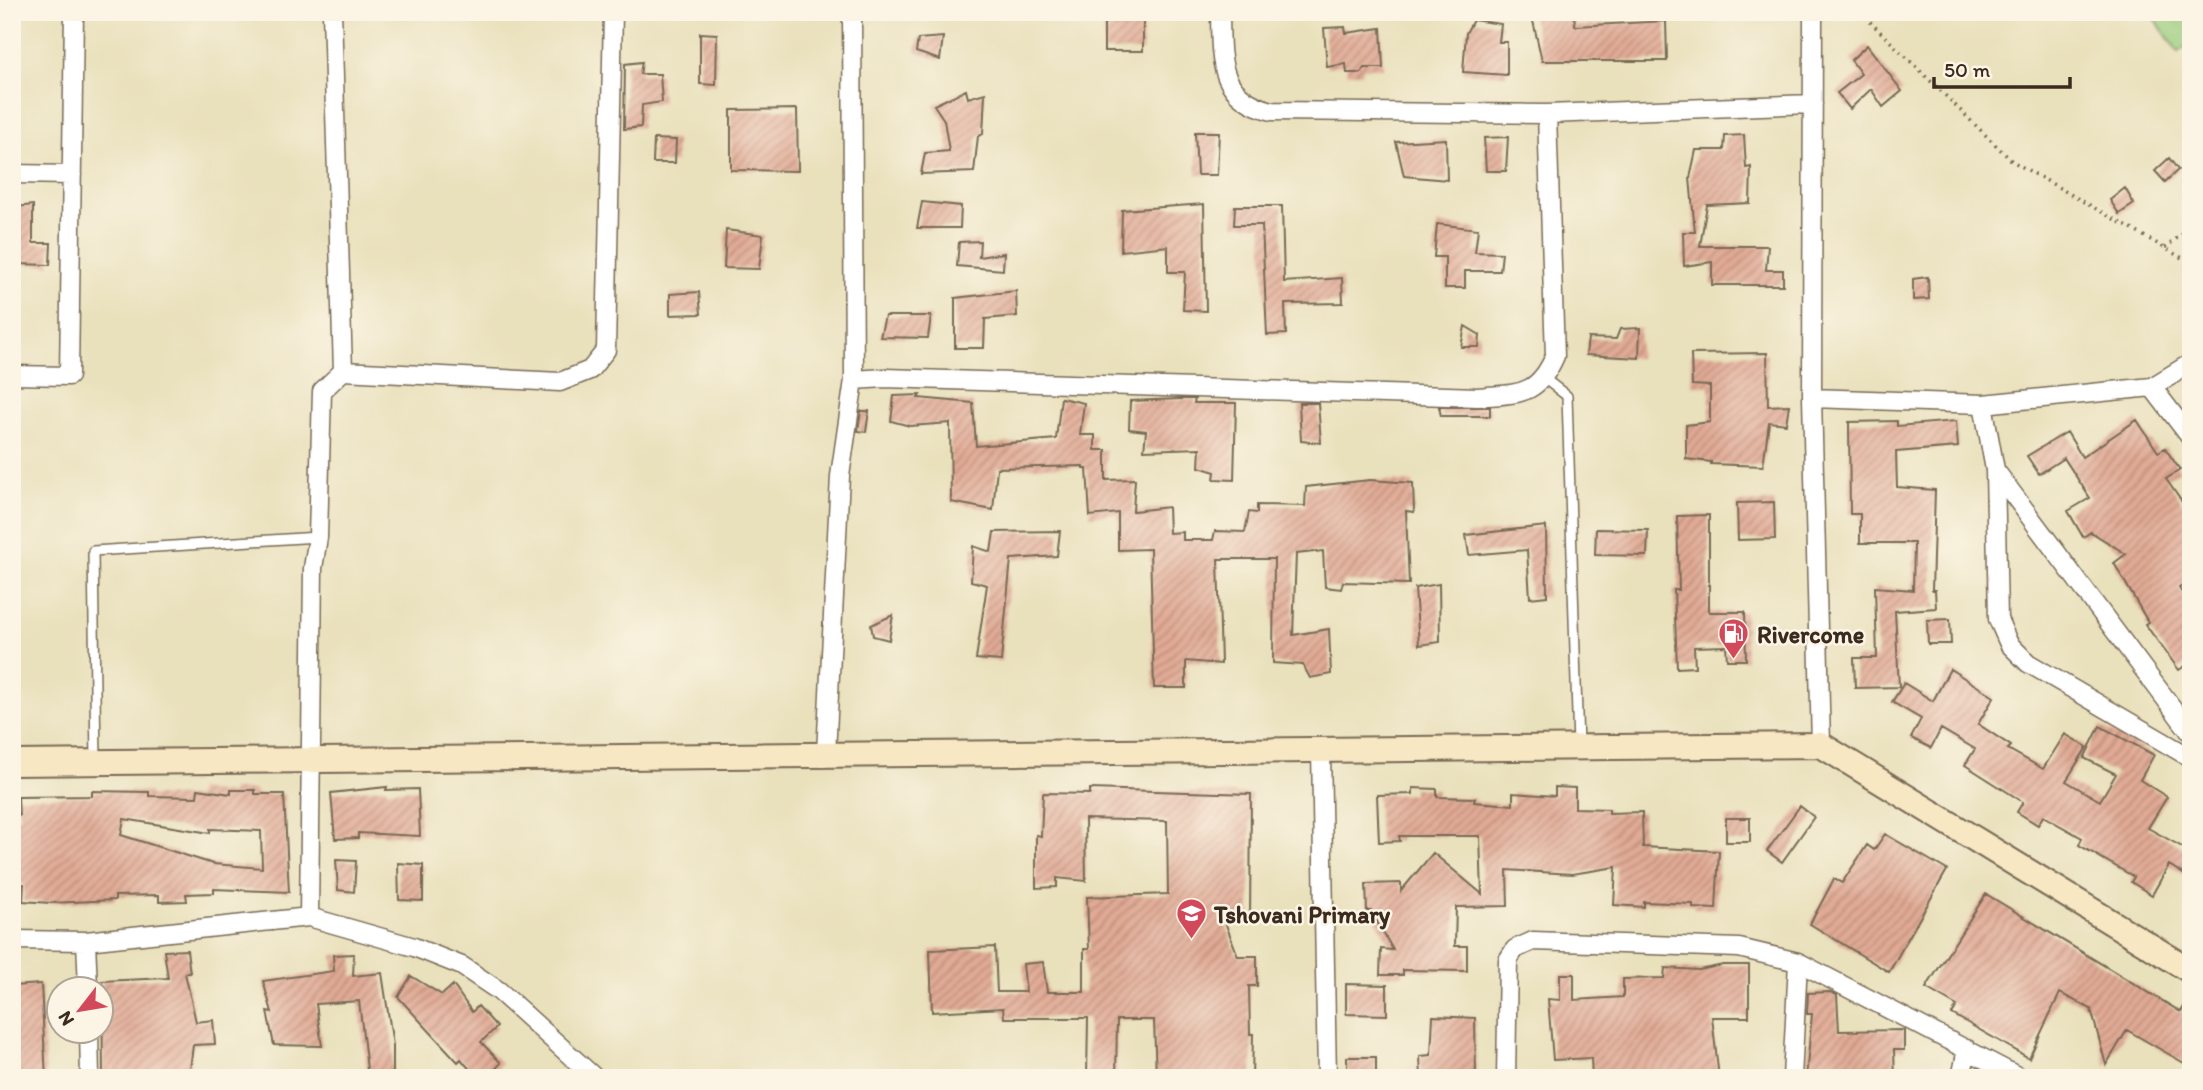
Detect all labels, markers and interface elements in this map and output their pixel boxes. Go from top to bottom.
scale bar [1934,46,2070,90]
text: 50 m [1944,57,1991,82]
fuel station icon: Rivercome [1717,617,1751,661]
place label: Rivercome [1757,620,1864,649]
school or university icon: Tshovani Primary [1174,897,1208,941]
place label: Tshovani Primary [1213,900,1391,930]
north arrow [46,974,116,1044]
text: N [53,1007,79,1030]

